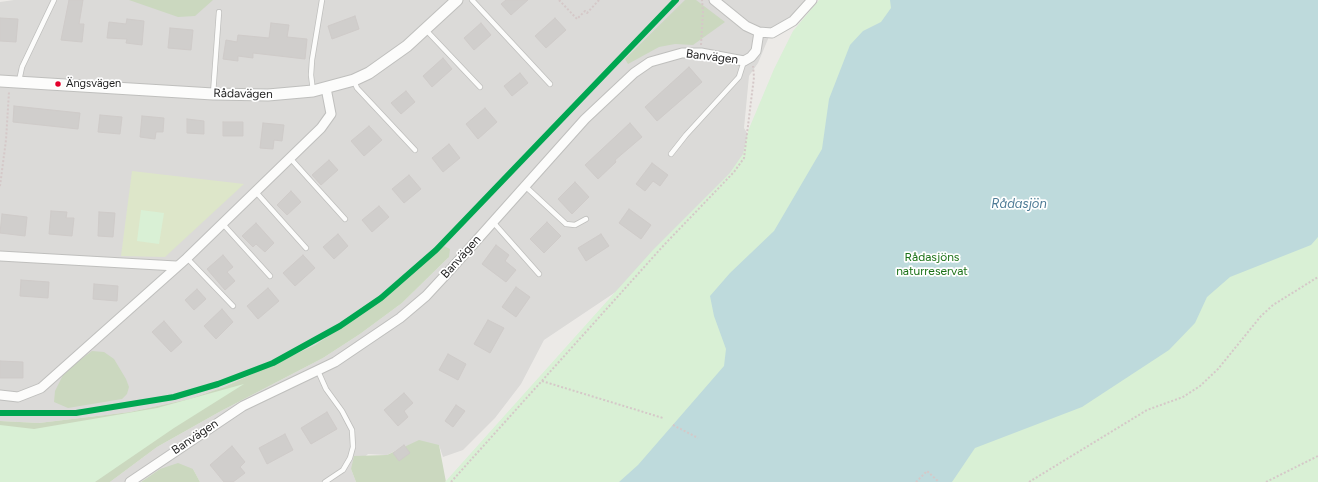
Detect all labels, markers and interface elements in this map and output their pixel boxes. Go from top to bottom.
street label: Banvägen [685,47,739,67]
place label: Ängsvägen [66,77,121,91]
marker: Ängsvägen [53,79,63,89]
street label: Rådavägen [213,86,273,102]
water label: Rådasjön [991,196,1047,212]
street label: Banvägen [438,233,484,281]
park label: Rådasjöns naturreservat [896,250,968,278]
street label: Banvägen [169,416,221,458]

